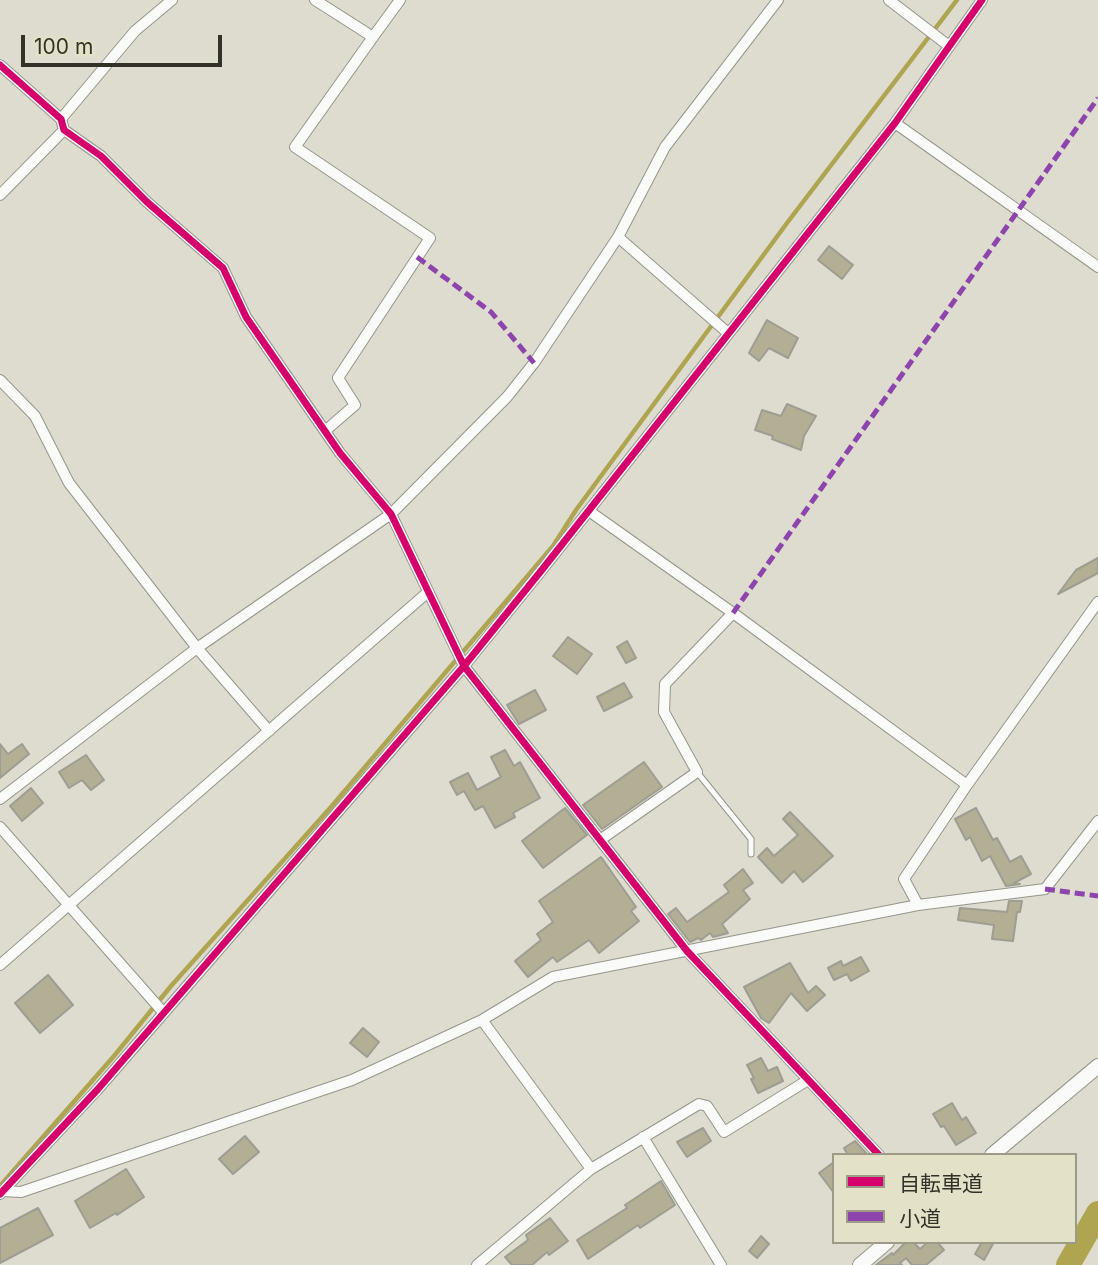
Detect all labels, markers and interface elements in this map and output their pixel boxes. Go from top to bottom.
scale bar [24,21,226,65]
text: 100 m [34,34,93,59]
legend [832,1153,1077,1244]
text: 自転車道 [899,1171,983,1196]
text: 小道 [899,1206,941,1231]

